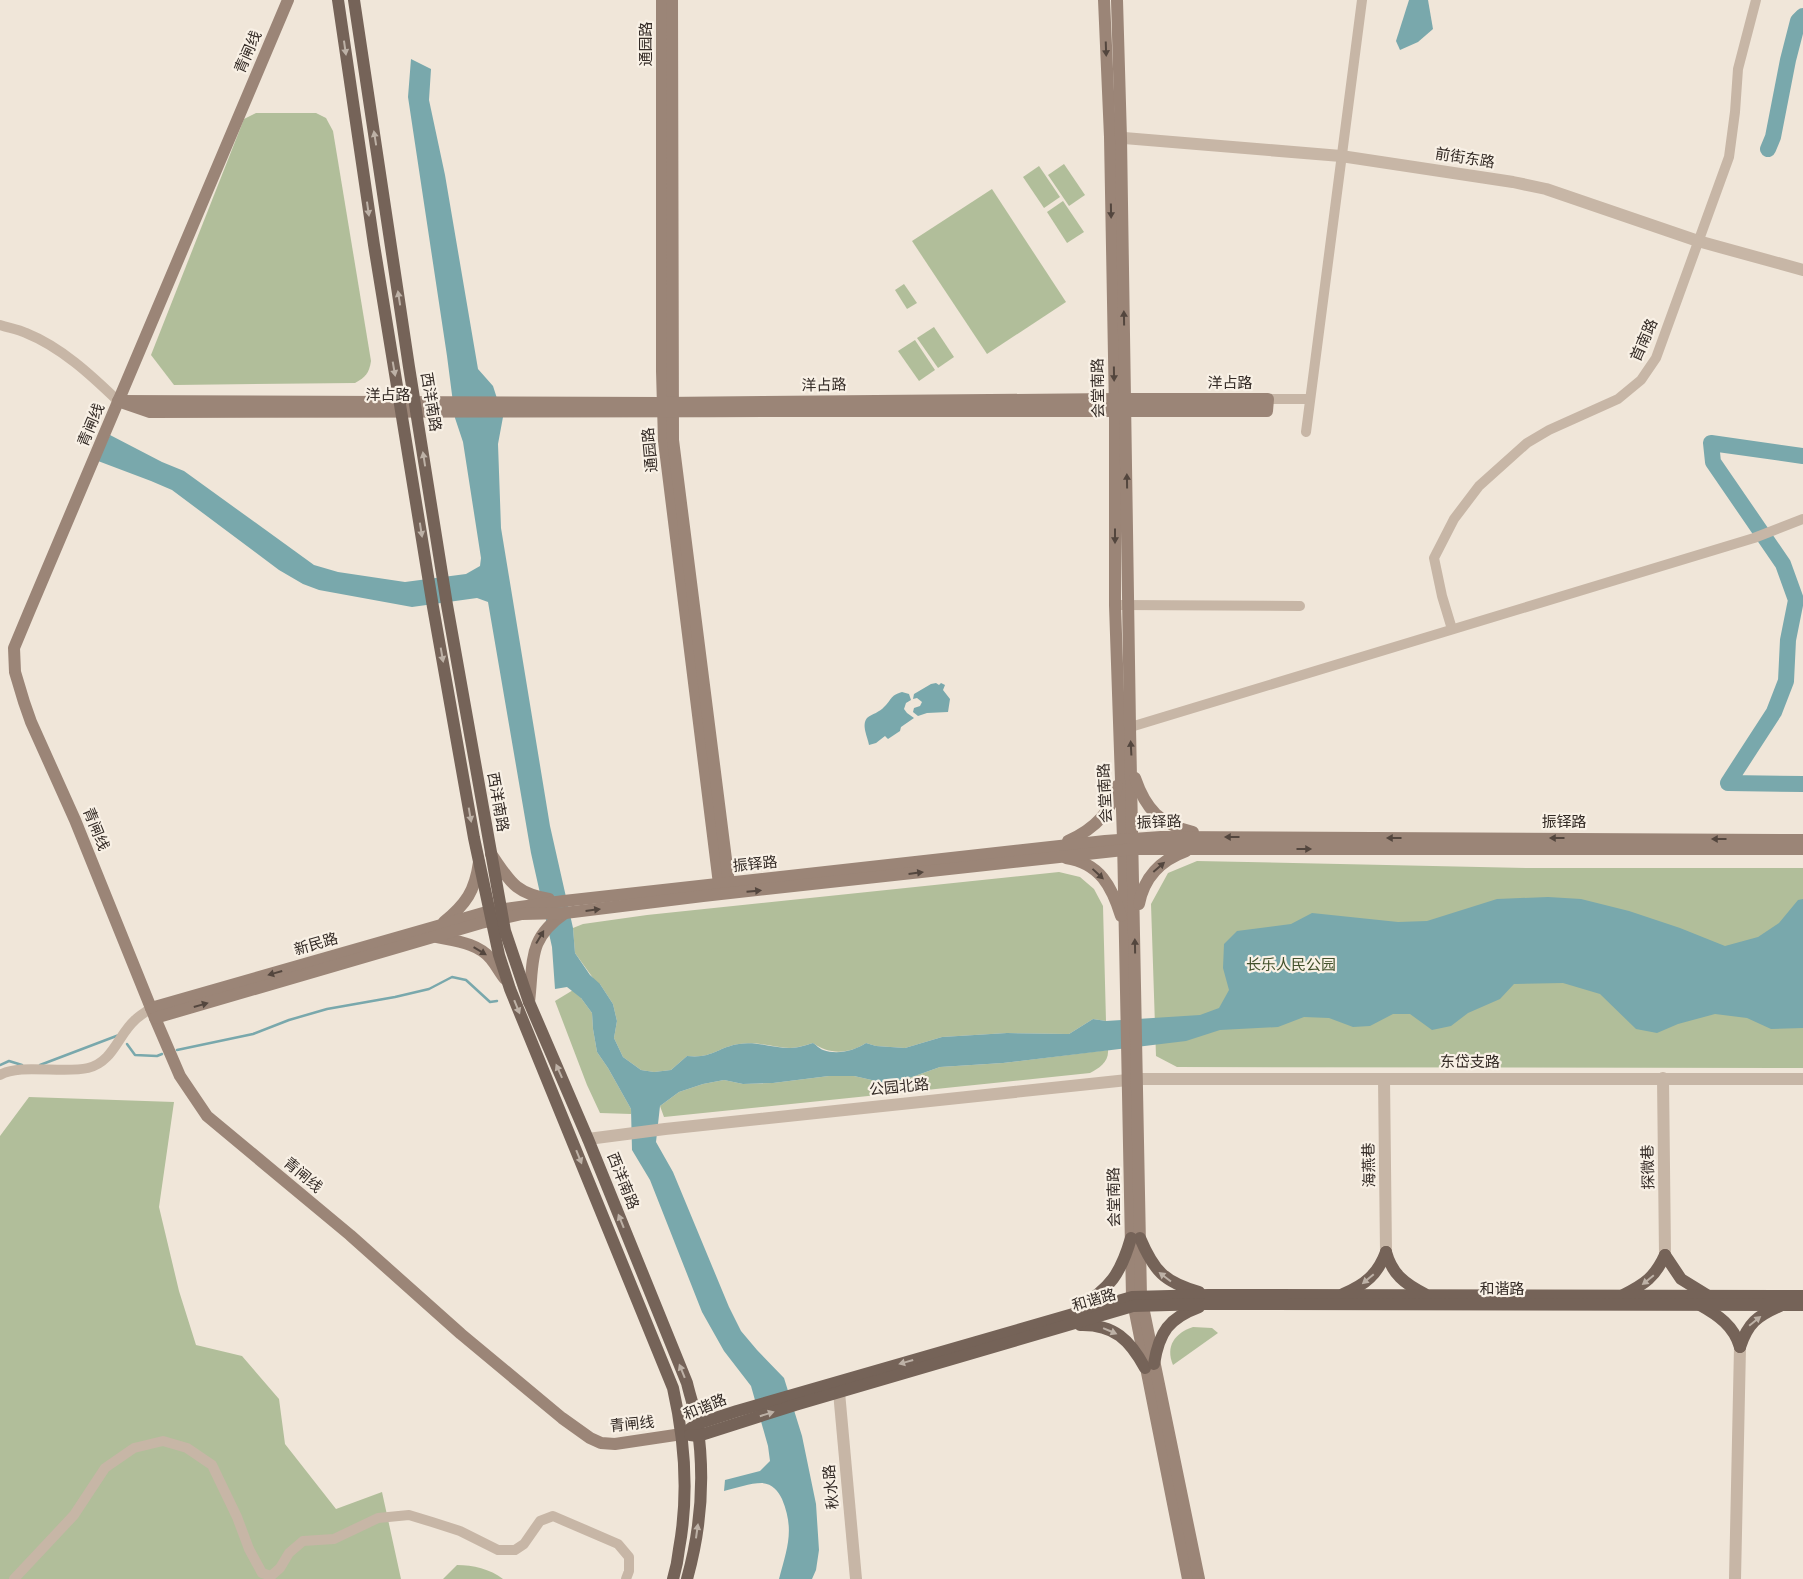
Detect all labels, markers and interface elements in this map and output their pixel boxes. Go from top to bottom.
street label: 通园路 [636,21,655,67]
street label: 青闸线 [230,27,265,76]
one-way arrow [341,41,349,57]
one-way arrow [1103,41,1111,57]
one-way arrow [370,129,378,145]
street label: 前街东路 [1434,143,1496,172]
one-way arrow [365,201,373,217]
one-way arrow [1107,203,1115,219]
one-way arrow [394,290,402,306]
one-way arrow [1120,310,1128,326]
street label: 首南路 [1626,315,1661,364]
street label: 会堂南路 [1087,358,1108,418]
one-way arrow [391,362,399,378]
one-way arrow [1110,366,1118,382]
street label: 西洋南路 [417,371,446,433]
street label: 洋占路 [1207,373,1253,392]
street label: 洋占路 [801,375,847,394]
street label: 洋占路 [365,385,411,404]
street label: 青闸线 [73,400,108,449]
street label: 通园路 [638,427,661,473]
one-way arrow [420,451,428,467]
one-way arrow [1123,473,1131,489]
one-way arrow [417,522,425,538]
one-way arrow [1111,528,1119,544]
one-way arrow [438,648,446,664]
one-way arrow [1127,740,1135,756]
street label: 会堂南路 [1093,763,1116,823]
street label: 西洋南路 [484,771,513,833]
street label: 青闸线 [79,804,114,853]
one-way arrow [467,808,475,824]
street label: 振铎路 [1136,811,1182,832]
street label: 振铎路 [1541,812,1587,831]
one-way arrow [1224,833,1240,841]
one-way arrow [1386,834,1402,842]
one-way arrow [1549,834,1565,842]
one-way arrow [1711,835,1727,843]
one-way arrow [1296,845,1312,853]
street label: 振铎路 [732,852,778,875]
one-way arrow [1153,861,1165,873]
one-way arrow [1092,868,1105,879]
one-way arrow [908,869,924,877]
one-way arrow [746,887,762,895]
one-way arrow [585,906,601,914]
street label: 新民路 [292,928,340,959]
one-way arrow [536,931,545,944]
one-way arrow [1131,938,1139,954]
one-way arrow [473,946,486,955]
park label: 长乐人民公园 [1246,955,1336,974]
one-way arrow [267,969,282,977]
one-way arrow [194,1000,209,1008]
one-way arrow [513,1000,521,1015]
street label: 东岱支路 [1440,1052,1500,1071]
one-way arrow [554,1064,562,1078]
street label: 公园北路 [868,1074,930,1099]
street label: 海燕巷 [1359,1142,1378,1188]
street label: 探微巷 [1638,1144,1657,1190]
street label: 西洋南路 [603,1149,644,1212]
one-way arrow [575,1150,583,1165]
street label: 青闸线 [280,1153,327,1196]
street label: 会堂南路 [1103,1167,1124,1227]
one-way arrow [617,1214,625,1228]
one-way arrow [1159,1271,1172,1282]
one-way arrow [1362,1274,1375,1285]
one-way arrow [1642,1274,1655,1285]
street label: 和谐路 [1479,1279,1525,1298]
street label: 和谐路 [1070,1284,1118,1315]
one-way arrow [1748,1316,1761,1327]
one-way arrow [1103,1327,1117,1335]
one-way arrow [898,1359,913,1367]
one-way arrow [678,1364,686,1378]
street label: 和谐路 [680,1389,729,1424]
one-way arrow [759,1409,774,1417]
street label: 青闸线 [609,1412,655,1435]
street label: 秋水路 [819,1464,842,1510]
one-way arrow [693,1523,701,1539]

